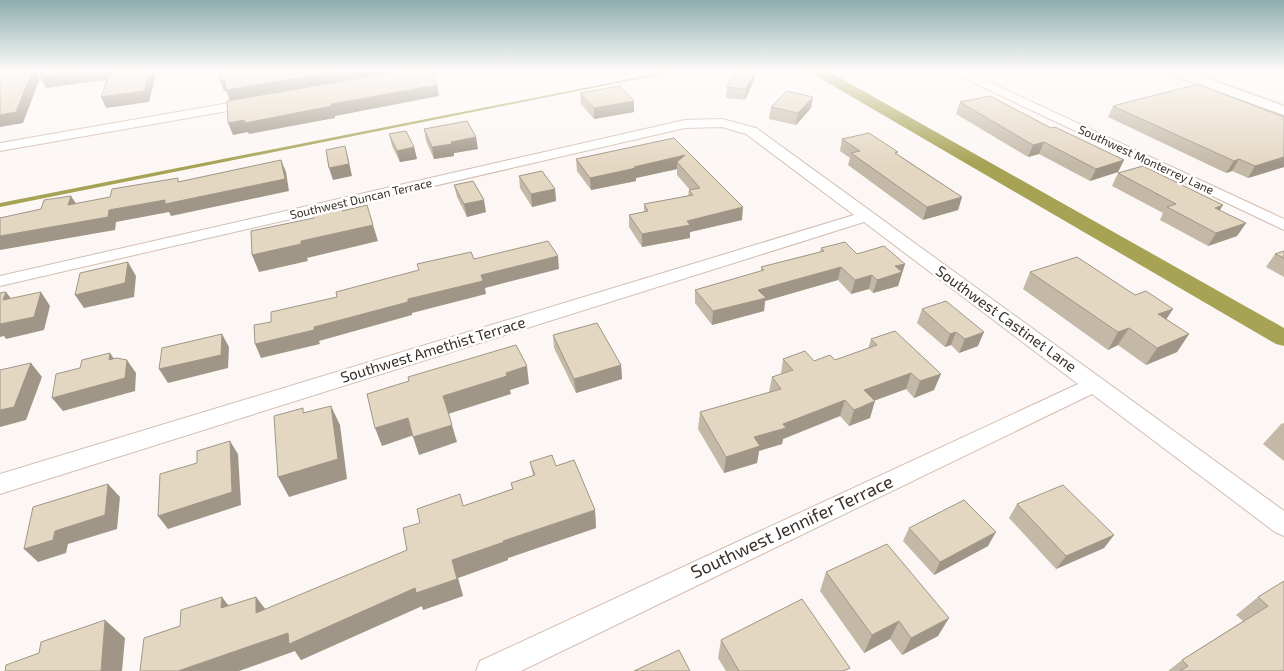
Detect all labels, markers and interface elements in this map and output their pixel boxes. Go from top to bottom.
street label: Southwest Monterrey Lane [1077,122,1216,197]
street label: Southwest Duncan Terrace [288,175,433,221]
street label: Southwest Castinet Lane [933,261,1080,375]
street label: Southwest Amethist Terrace [338,312,527,386]
street label: Southwest Jennifer Terrace [687,469,896,583]

